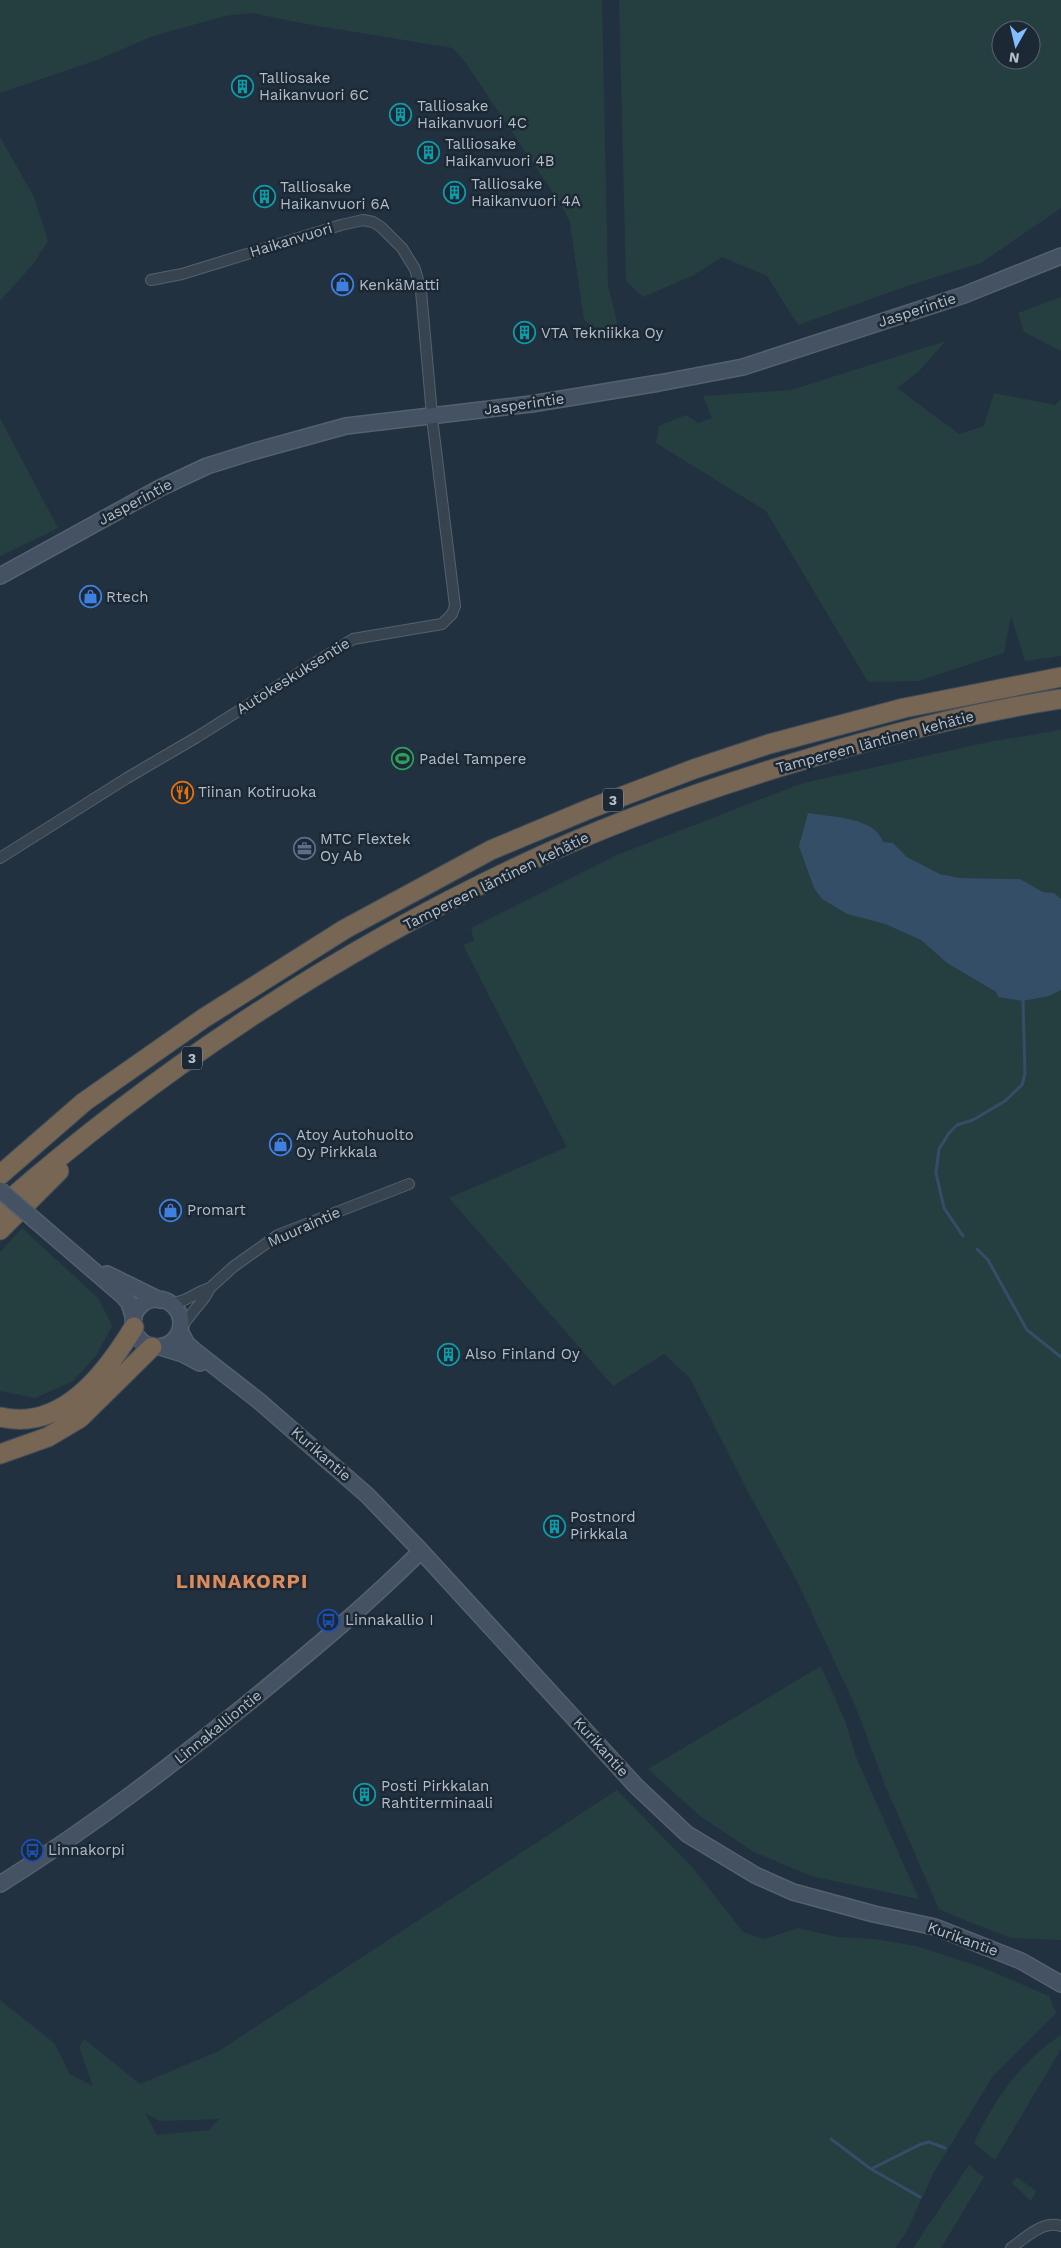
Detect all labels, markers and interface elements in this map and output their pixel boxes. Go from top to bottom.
north arrow [991,20,1041,70]
text: N [1008,49,1020,67]
place label: Talliosake Haikanvuori 6C [259,69,369,104]
building icon: Talliosake Haikanvuori 6C [231,75,255,99]
place label: Talliosake Haikanvuori 4C [417,97,527,132]
building icon: Talliosake Haikanvuori 4C [389,103,413,127]
place label: Talliosake Haikanvuori 4B [445,135,555,170]
building icon: Talliosake Haikanvuori 4B [417,141,441,165]
place label: Talliosake Haikanvuori 4A [471,175,581,210]
place label: Talliosake Haikanvuori 6A [280,178,390,213]
building icon: Talliosake Haikanvuori 4A [443,181,467,205]
building icon: Talliosake Haikanvuori 6A [252,184,276,208]
street label: Haikanvuori [247,219,335,261]
shop icon: KenkäMatti [331,273,355,297]
place label: KenkäMatti [359,276,440,294]
street label: Jasperintie [876,289,958,331]
building icon: VTA Tekniikka Oy [513,321,537,345]
place label: VTA Tekniikka Oy [541,324,664,342]
street label: Jasperintie [483,389,565,419]
street label: Jasperintie [95,475,175,529]
shop icon: Rtech [78,585,102,609]
place label: Rtech [106,588,149,606]
street label: Autokeskuksentie [233,634,353,718]
street label: Tampereen läntinen kehätie [774,707,976,777]
sports icon: Padel Tampere [391,747,415,771]
place label: Padel Tampere [419,750,526,768]
restaurant icon: Tiinan Kotiruoka [170,780,194,804]
place label: Tiinan Kotiruoka [198,783,317,801]
road number: 3 [603,788,623,812]
street label: Tampereen läntinen kehätie [400,828,592,934]
place label: MTC Flextek Oy Ab [320,830,411,865]
office icon: MTC Flextek Oy Ab [292,836,316,860]
road number: 3 [182,1046,202,1070]
place label: Atoy Autohuolto Oy Pirkkala [296,1126,414,1161]
shop icon: Atoy Autohuolto Oy Pirkkala [268,1132,292,1156]
shop icon: Promart [159,1198,183,1222]
place label: Promart [187,1201,246,1219]
street label: Muuraintie [265,1203,343,1251]
building icon: Also Finland Oy [437,1342,461,1366]
place label: Also Finland Oy [465,1345,580,1363]
street label: Kurikantie [287,1423,355,1485]
place label: Postnord Pirkkala [570,1508,636,1543]
building icon: Postnord Pirkkala [542,1514,566,1538]
district label: LINNAKORPI [176,1569,308,1593]
bus stop icon: Linnakallio I [317,1608,341,1632]
place label: Linnakallio I [345,1611,434,1629]
street label: Linnakalliontie [171,1686,265,1768]
street label: Kurikantie [570,1714,632,1780]
place label: Posti Pirkkalan Rahtiterminaali [381,1777,493,1812]
building icon: Posti Pirkkalan Rahtiterminaali [353,1783,377,1807]
bus stop icon: Linnakorpi [20,1838,44,1862]
place label: Linnakorpi [48,1841,125,1859]
street label: Kurikantie [925,1918,1001,1960]

